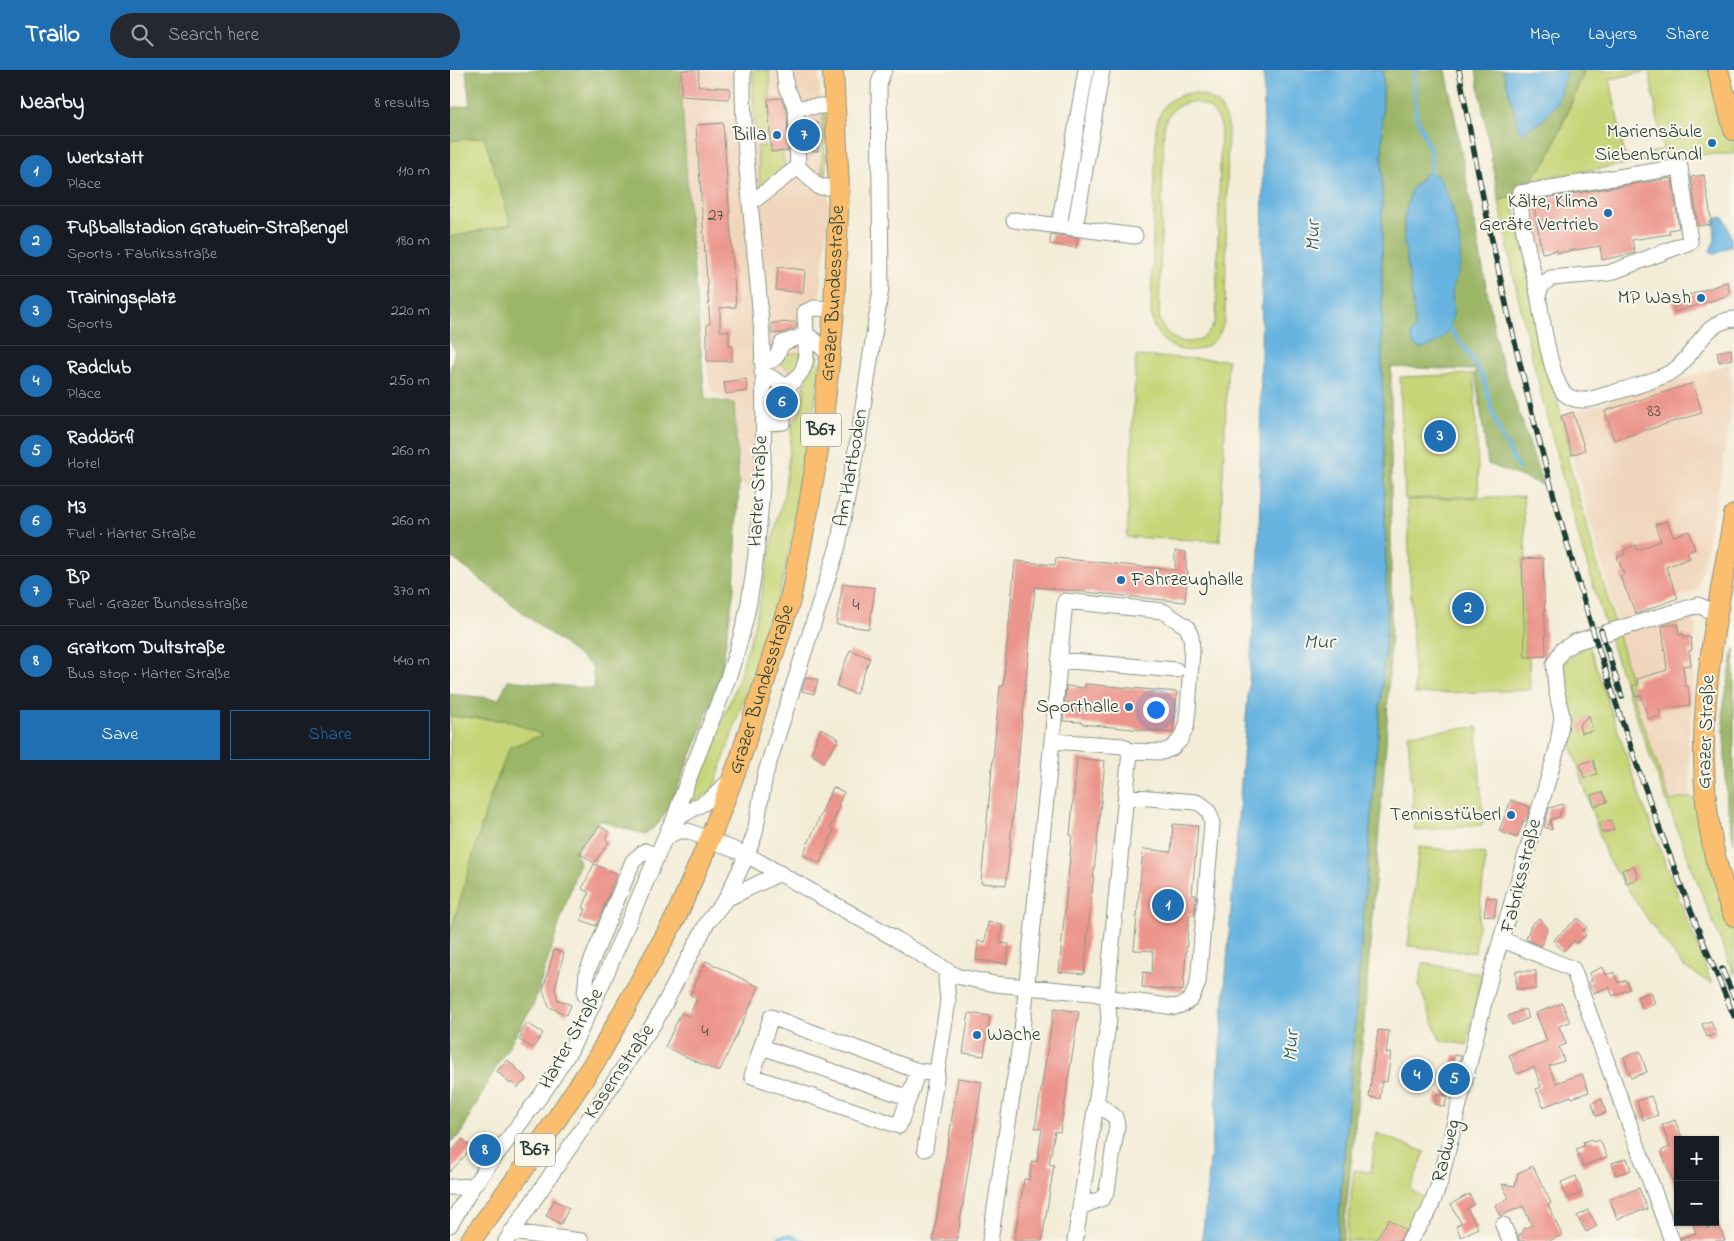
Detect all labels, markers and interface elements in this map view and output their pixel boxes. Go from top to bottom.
search box [110,13,460,58]
text: Trailo [25,18,80,53]
icon: search [128,21,156,49]
text: Search here [168,22,259,49]
text: Map [1530,22,1560,48]
text: Layers [1588,22,1638,48]
text: Share [1666,22,1709,48]
text: Nearby [20,88,84,118]
text: 8 results [374,91,430,115]
pin: 7 [788,116,820,154]
place label: Mariensäule Siebenbründl [1595,118,1702,170]
place label: Billa [731,121,767,150]
marker: Billa [771,129,783,141]
marker: Mariensäule Siebenbründl [1706,137,1718,149]
text: Werkstatt [67,145,144,172]
text: 1 [33,159,39,183]
text: 110 m [396,159,430,183]
text: Place [67,172,101,196]
place label: Kälte, Klima Geräte Vertrieb [1479,188,1598,240]
house number: 27 [708,203,725,229]
street label: Grazer Bundesstraße [813,204,853,383]
marker: Kälte, Klima Geräte Vertrieb [1602,207,1614,219]
text: Fußballstadion Gratwein-Straßengel [67,215,348,242]
water label: Mur [1299,218,1329,252]
text: 2 [32,229,40,253]
text: 180 m [396,229,430,253]
text: Sports · Fabriksstraße [67,242,217,266]
place label: MP Wash [1618,284,1691,313]
text: Trainingsplatz [67,285,175,312]
marker: MP Wash [1695,292,1707,304]
text: 3 [33,299,39,323]
text: 220 m [391,299,430,323]
text: Sports [67,312,113,336]
text: Radclub [67,355,131,382]
text: 4 [33,369,39,393]
text: 250 m [390,369,430,393]
text: Place [67,382,101,406]
pin: 6 [766,383,798,421]
house number: 83 [1647,399,1661,425]
street label: Am Hartboden [827,407,877,529]
road number: B67 [801,414,841,446]
pin: 3 [1424,417,1456,455]
text: Raddörfl [67,425,134,452]
street label: Harter Straße [742,435,776,547]
text: 5 [31,439,41,463]
text: 260 m [392,439,430,463]
text: Hotel [67,452,100,476]
text: M3 [67,495,86,522]
text: 6 [32,509,40,533]
text: 260 m [392,509,430,533]
text: Fuel · Harter Straße [67,522,196,546]
text: BP [67,565,90,592]
place label: Fahrzeughalle [1130,566,1243,596]
marker: Fahrzeughalle [1115,574,1127,586]
text: 7 [33,579,39,603]
text: 370 m [393,579,430,603]
pin: 2 [1452,589,1484,627]
text: Fuel · Grazer Bundesstraße [67,592,248,616]
house number: 4 [852,593,860,619]
street label: Grazer Bundesstraße [721,601,802,778]
water label: Mur [1303,628,1337,658]
text: Gratkorn Dultstraße [67,635,225,662]
text: 8 [33,649,39,673]
text: 440 m [393,649,430,673]
text: Bus stop · Harter Straße [67,662,230,686]
street label: Grazer Straße [1691,674,1723,790]
place label: Sporthalle [1036,693,1119,722]
your location [1143,697,1169,723]
marker: Sporthalle [1123,701,1135,713]
button: Save [20,710,220,760]
button: Share [230,710,430,760]
place label: Tennisstüberl [1390,801,1501,830]
marker: Tennisstüberl [1505,809,1517,821]
street label: Fabriksstraße [1494,816,1550,937]
pin: 1 [1152,886,1184,924]
street label: Harter Straße [532,983,612,1095]
street label: Kasernstraße [577,1019,663,1125]
house number: 4 [701,1019,709,1045]
place label: Wache [987,1021,1041,1050]
water label: Mur [1276,1027,1308,1063]
marker: Wache [971,1029,983,1041]
pin: 4 [1401,1056,1433,1094]
pin: 5 [1438,1060,1470,1098]
street label: Radweg [1425,1116,1470,1186]
pin: 8 [469,1131,501,1169]
road number: B67 [515,1134,555,1166]
map controls [1674,1136,1719,1226]
button: + [1674,1136,1719,1181]
button: − [1674,1181,1719,1226]

